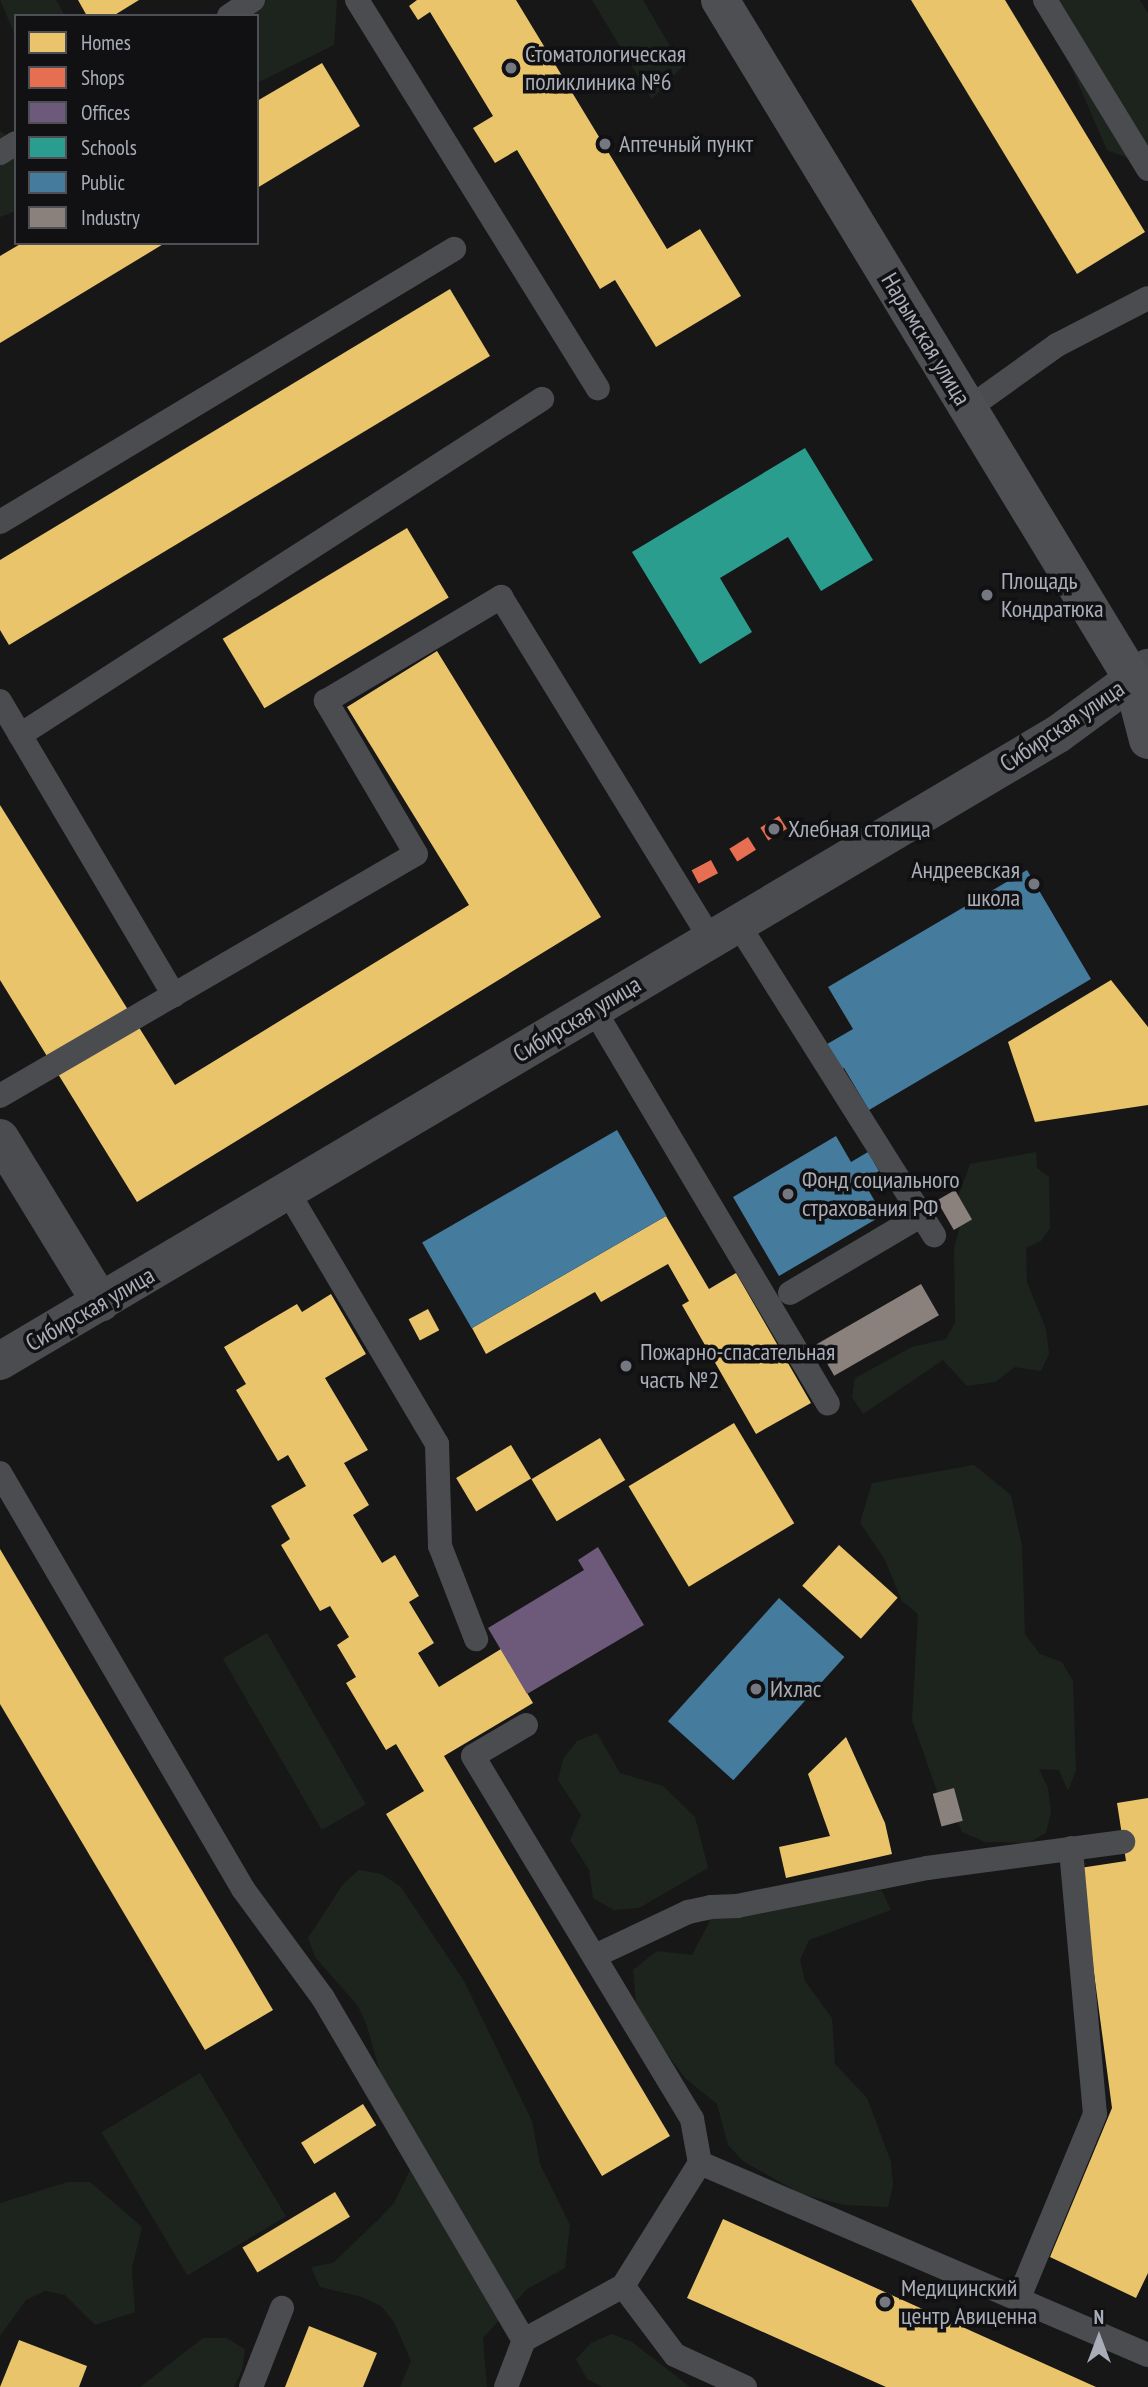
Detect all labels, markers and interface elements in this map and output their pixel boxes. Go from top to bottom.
legend [14,14,259,245]
text: Homes [81,29,131,56]
place label: Стоматологическая поликлиника №6 [525,40,686,96]
marker: Стоматологическая поликлиника №6 [503,60,519,76]
text: Shops [81,64,125,91]
text: Offices [81,99,130,126]
place label: Аптечный пункт [619,130,753,158]
text: Schools [81,134,137,161]
marker: Аптечный пункт [597,136,613,152]
text: Public [81,169,125,196]
text: Industry [81,204,140,231]
street label: Нарымская улица [875,268,977,410]
place label: Площадь Кондратюка [1001,567,1104,623]
marker: Площадь Кондратюка [979,587,995,603]
street label: Сибирская улица [994,674,1130,778]
place label: Хлебная столица [788,815,931,843]
marker: Хлебная столица [766,821,782,837]
place label: Андреевская школа [911,856,1020,912]
marker: Андреевская школа [1026,876,1042,892]
street label: Сибирская улица [508,970,646,1068]
place label: Фонд социального страхования РФ [802,1166,960,1222]
marker: Фонд социального страхования РФ [780,1186,796,1202]
street label: Сибирская улица [20,1261,160,1357]
place label: Пожарно-спасательная часть №2 [640,1338,835,1394]
marker: Пожарно-спасательная часть №2 [618,1358,634,1374]
place label: Ихлас [770,1675,821,1703]
marker: Ихлас [748,1681,764,1697]
place label: Медицинский центр Авиценна [901,2274,1038,2330]
marker: Медицинский центр Авиценна [875,2292,895,2312]
north arrow [1064,2303,1134,2373]
text: N [1094,2305,1104,2329]

